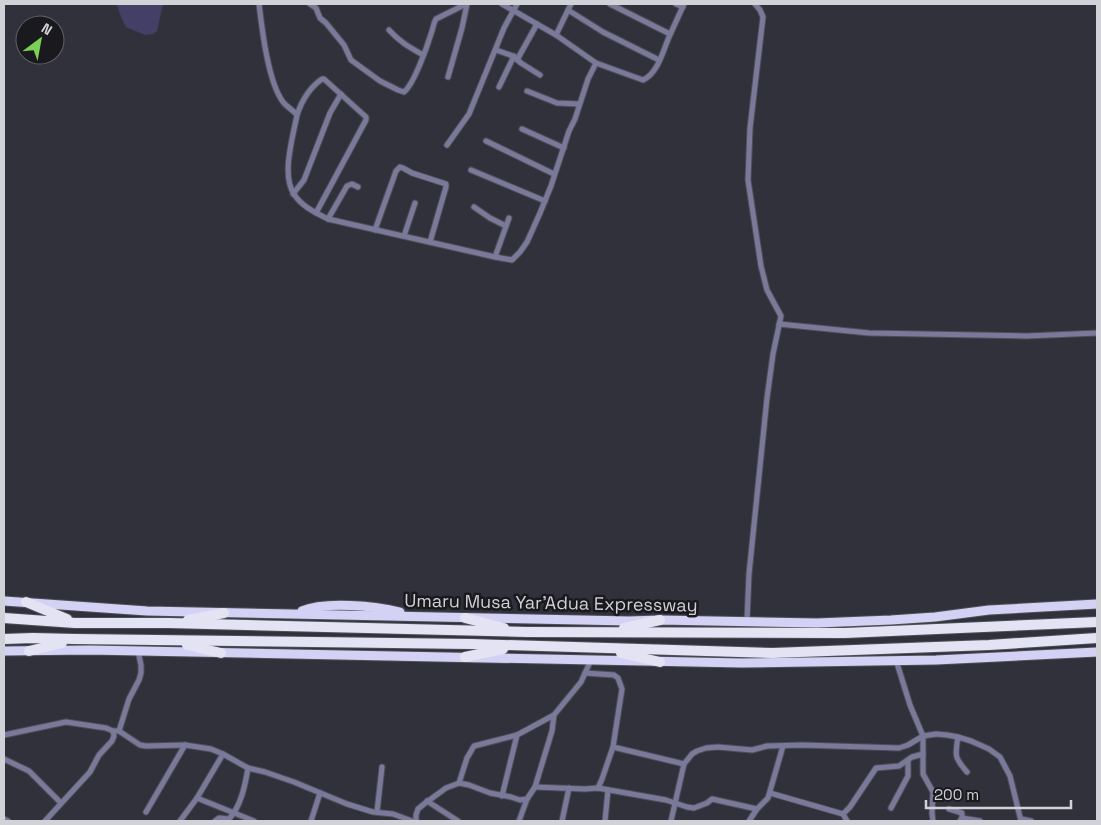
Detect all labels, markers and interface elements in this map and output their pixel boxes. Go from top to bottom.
north arrow [15,15,65,65]
text: N [38,19,56,39]
street label: Umaru Musa Yar'Adua Expressway [404,588,698,617]
scale bar [926,778,1071,810]
text: 200 m [934,785,979,804]

